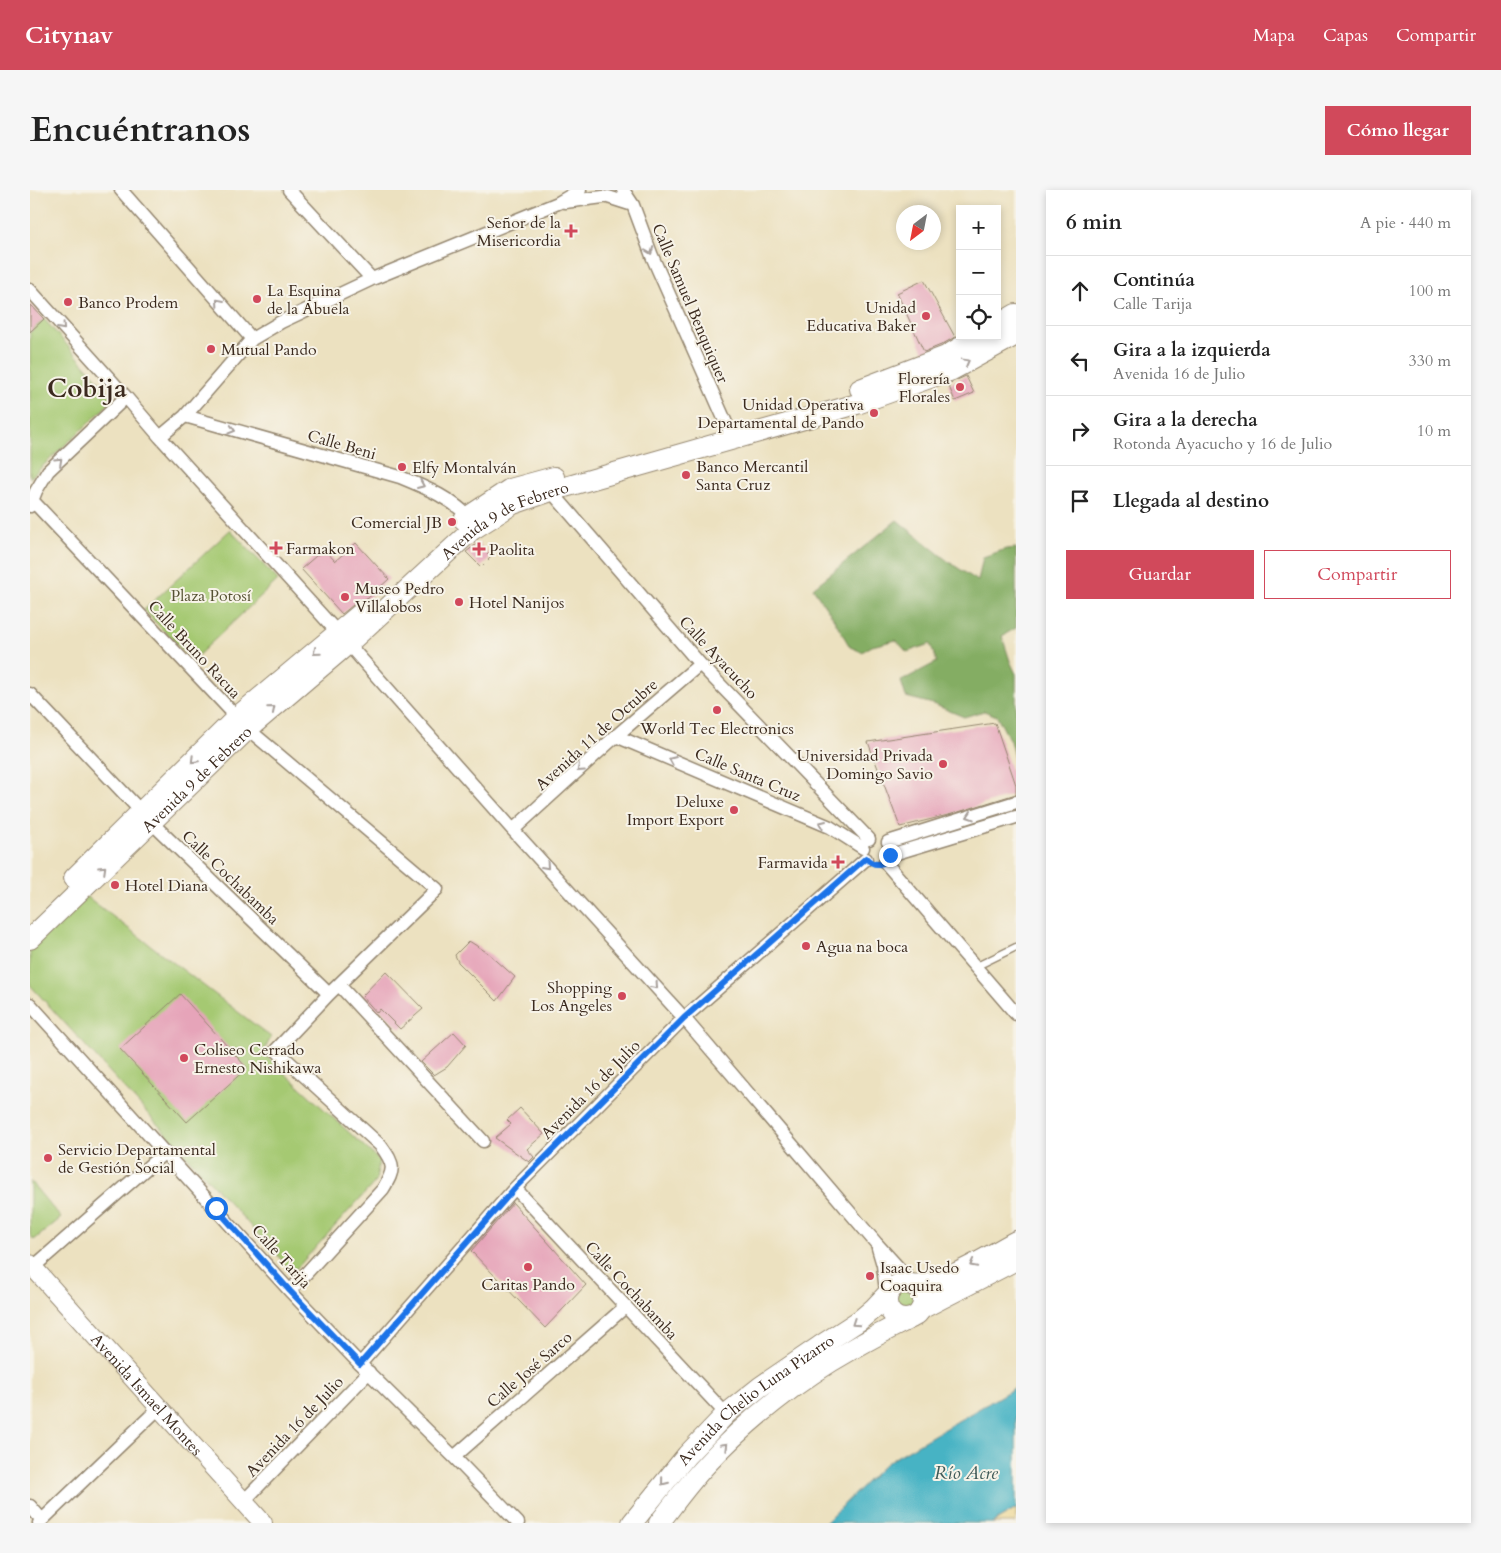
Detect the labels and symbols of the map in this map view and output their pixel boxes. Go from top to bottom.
north arrow [896,205,941,250]
place label: Señor de la Misericordia [477,212,561,252]
street label: Calle Samuel Benquiquer [646,220,734,387]
marker: Señor de la Misericordia [565,225,577,237]
one-way arrow [644,246,654,255]
place label: La Esquina de la Abuela [267,280,349,320]
place label: Banco Prodem [78,292,179,314]
marker: La Esquina de la Abuela [251,293,263,305]
marker: Banco Prodem [62,296,74,308]
place label: Unidad Educativa Baker [806,297,916,337]
one-way arrow [216,299,225,308]
marker: Unidad Educativa Baker [920,310,932,322]
one-way arrow [57,321,66,330]
place label: Mutual Pando [221,339,317,361]
marker: Mutual Pando [205,343,217,355]
one-way arrow [961,359,970,369]
place label: Florería Florales [898,368,950,408]
district label: Cobija [47,371,127,406]
marker: Florería Florales [954,381,966,393]
place label: Unidad Operativa Departamental de Pando [698,394,864,434]
marker: Unidad Operativa Departamental de Pando [868,407,880,419]
one-way arrow [227,424,235,434]
street label: Calle Beni [305,425,379,465]
place label: Banco Mercantil Santa Cruz [696,456,808,496]
place label: Elfy Montalván [412,457,517,479]
one-way arrow [53,458,62,467]
marker: Elfy Montalván [396,461,408,473]
marker: Banco Mercantil Santa Cruz [680,469,692,481]
street label: Avenida 9 de Febrero [437,476,571,565]
one-way arrow [416,479,425,490]
place label: Comercial JB [351,512,442,534]
marker: Comercial JB [446,516,458,528]
place label: Farmakon [286,538,355,560]
place label: Paolita [489,539,535,561]
marker: Farmakon [270,542,282,554]
marker: Paolita [473,543,485,555]
place label: Museo Pedro Villalobos [355,578,444,618]
park label: Plaza Potosí [171,585,252,607]
marker: Museo Pedro Villalobos [339,591,351,603]
place label: Hotel Nanijos [469,592,564,614]
street label: Calle Bruno Racua [143,596,246,704]
marker: Hotel Nanijos [453,596,465,608]
street label: Calle Ayacucho [674,611,763,704]
one-way arrow [313,647,322,655]
street label: Avenida 11 de Octubre [531,674,663,796]
marker: World Tec Electronics [711,704,723,716]
one-way arrow [266,706,275,715]
place label: World Tec Electronics [639,718,794,740]
street label: Avenida 9 de Febrero [137,721,257,838]
street label: Calle Santa Cruz [691,743,804,807]
place label: Universidad Privada Domingo Savio [797,745,933,785]
one-way arrow [191,754,200,763]
one-way arrow [668,755,677,766]
marker: Universidad Privada Domingo Savio [937,758,949,770]
one-way arrow [577,763,586,772]
place label: Deluxe Import Export [627,791,724,831]
marker: Deluxe Import Export [728,804,740,816]
one-way arrow [966,811,974,821]
one-way arrow [818,819,826,829]
street label: Calle Cochabamba [177,826,284,930]
route end [879,844,902,867]
place label: Farmavida [758,852,828,874]
marker: Farmavida [832,856,844,868]
one-way arrow [540,860,549,869]
one-way arrow [98,866,107,875]
place label: Hotel Diana [125,875,208,897]
marker: Hotel Diana [109,879,121,891]
place label: Agua na boca [816,936,908,958]
marker: Agua na boca [800,940,812,952]
place label: Shopping Los Angeles [531,977,612,1017]
one-way arrow [649,981,658,990]
marker: Shopping Los Angeles [616,990,628,1002]
street label: Avenida 16 de Julio [536,1035,645,1144]
place label: Coliseo Cerrado Ernesto Nishikawa [194,1039,322,1079]
marker: Coliseo Cerrado Ernesto Nishikawa [178,1052,190,1064]
place label: Servicio Departamental de Gestión Social [58,1139,216,1179]
marker: Servicio Departamental de Gestión Social [42,1152,54,1164]
route start [205,1197,228,1220]
street label: Calle Tarija [247,1220,316,1294]
street label: Calle Cochabamba [580,1237,683,1345]
place label: Isaac Usedo Coaquira [880,1257,959,1297]
one-way arrow [969,1258,978,1268]
marker: Caritas Pando [522,1261,534,1273]
marker: Isaac Usedo Coaquira [864,1270,876,1282]
place label: Caritas Pando [481,1274,575,1296]
one-way arrow [852,1317,861,1326]
street label: Calle José Sarco [482,1326,577,1413]
street label: Avenida Ismael Montes [85,1329,207,1461]
street label: Avenida Chelio Luna Pizarro [673,1330,839,1470]
street label: Avenida 16 de Julio [241,1371,349,1482]
one-way arrow [719,1443,728,1452]
water label: Río Acre [934,1461,999,1486]
one-way arrow [662,1476,670,1485]

